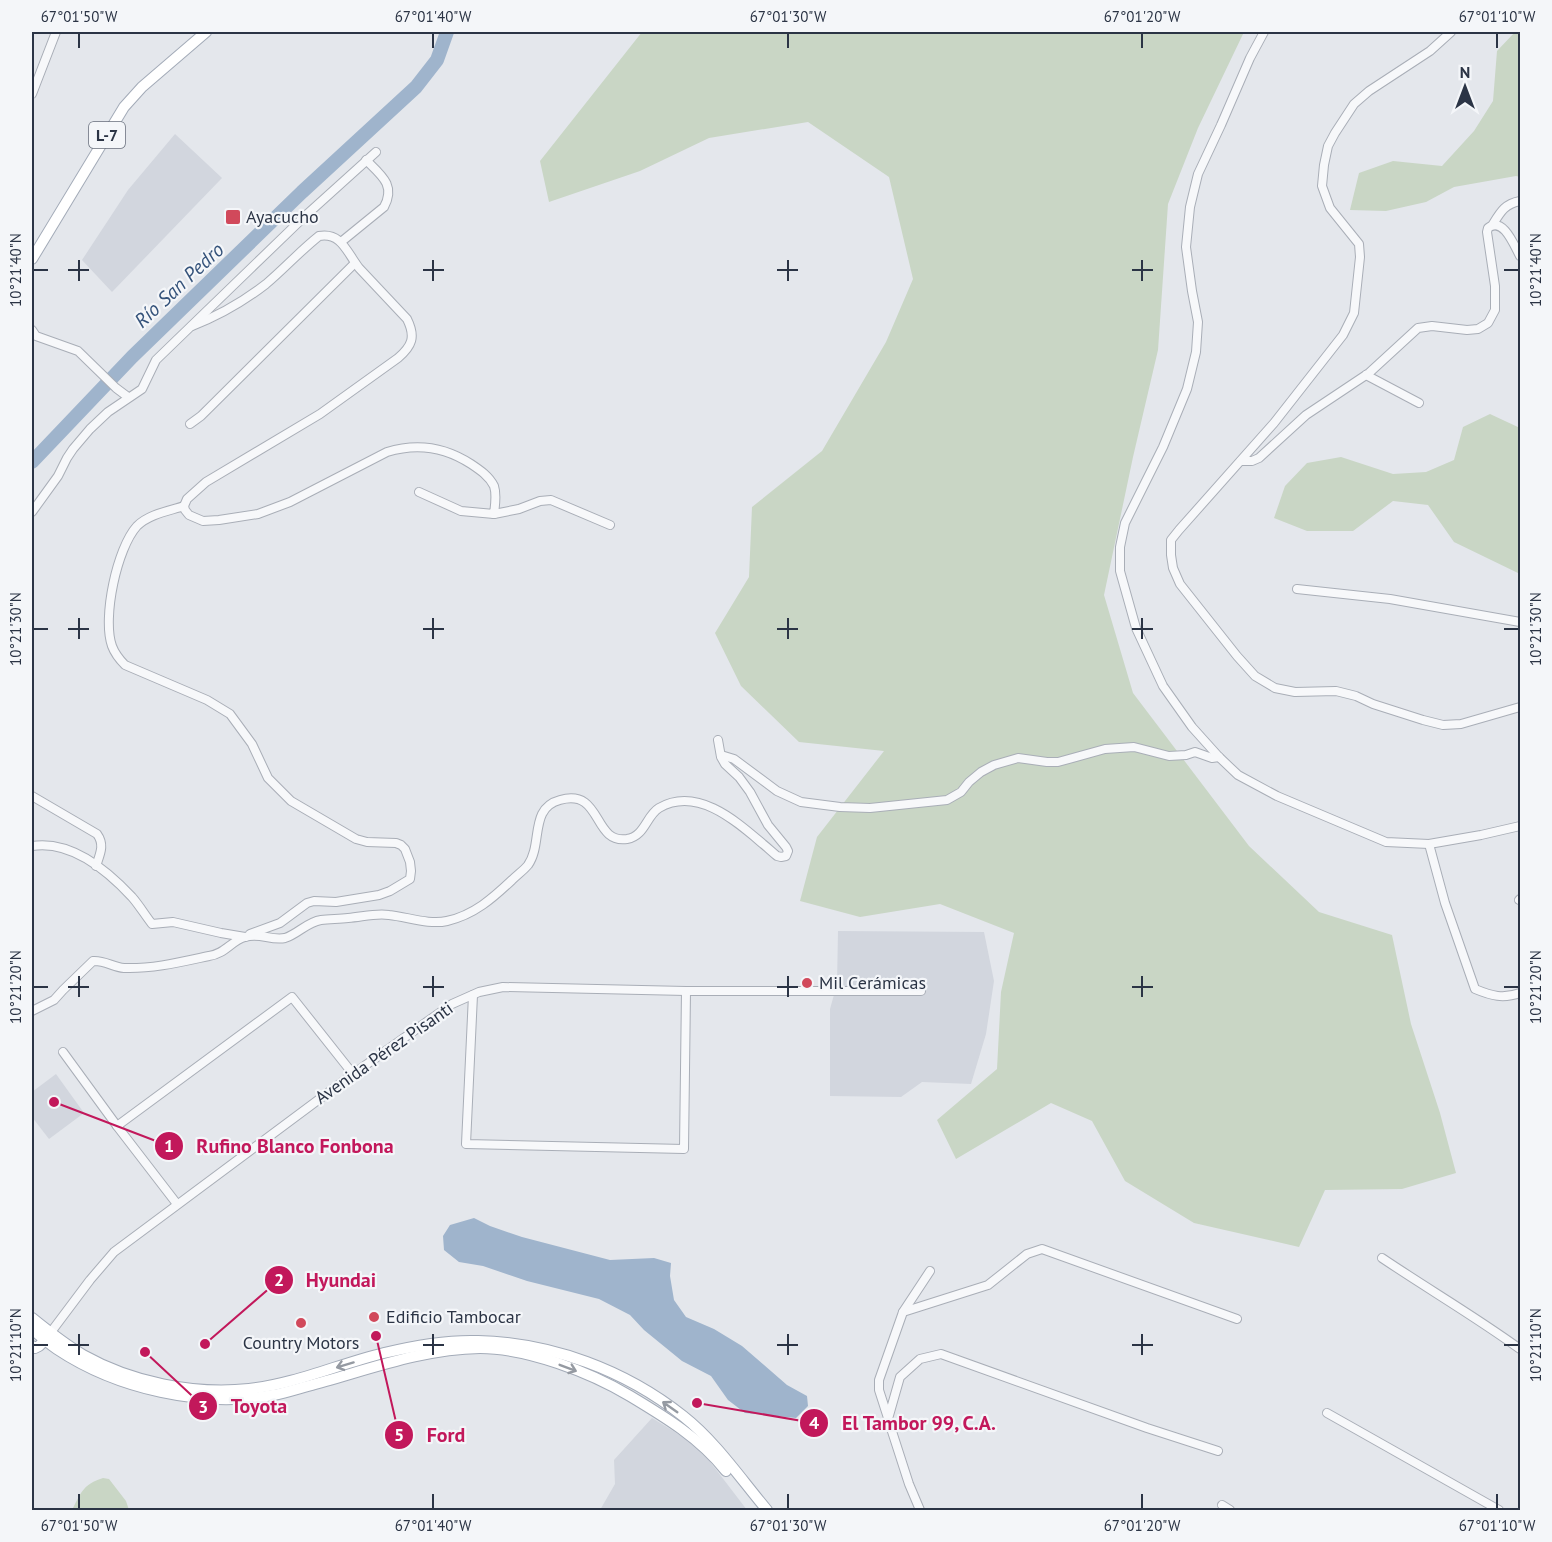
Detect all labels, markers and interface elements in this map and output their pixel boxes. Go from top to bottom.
text: 67°01'50"W [41,7,118,26]
text: 67°01'40"W [395,7,472,26]
text: 67°01'30"W [750,7,827,26]
text: 67°01'20"W [1104,7,1181,26]
text: 67°01'10"W [1459,7,1536,26]
north arrow [1435,57,1495,117]
text: N [1460,62,1470,82]
road number: L-7 [89,122,125,148]
place label: Ayacucho [246,205,319,228]
marker: Ayacucho [224,208,242,226]
text: 10°21'40"N [6,233,25,307]
text: 10°21'40"N [1526,233,1545,307]
water label: Río San Pedro [129,237,229,333]
text: 10°21'30"N [6,592,25,666]
text: 10°21'30"N [1526,592,1545,666]
text: 10°21'20"N [6,950,25,1024]
text: 10°21'20"N [1526,950,1545,1024]
place label: Mil Cerámicas [819,971,926,994]
marker: Mil Cerámicas [800,976,814,990]
street label: Avenida Pérez Pisanti [310,996,457,1109]
callout: Rufino Blanco Fonbona [154,1127,405,1165]
text: Rufino Blanco Fonbona [196,1133,394,1159]
text: 1 [164,1134,174,1157]
callout: Hyundai [264,1261,388,1299]
text: Hyundai [306,1267,376,1293]
text: 2 [274,1268,284,1291]
place label: Edificio Tambocar [386,1305,521,1328]
text: 10°21'10"N [6,1308,25,1382]
text: 10°21'10"N [1526,1308,1545,1382]
marker: Edificio Tambocar [367,1310,381,1324]
marker: Country Motors [294,1316,308,1330]
place label: Country Motors [243,1331,359,1354]
one-way arrow [336,1360,355,1371]
one-way arrow [559,1364,577,1375]
callout: Toyota [188,1387,299,1425]
text: Toyota [231,1393,287,1419]
text: 3 [198,1395,208,1418]
one-way arrow [662,1401,679,1413]
callout: El Tambor 99, C.A. [799,1404,1009,1442]
text: El Tambor 99, C.A. [842,1410,996,1436]
text: 4 [809,1411,819,1434]
callout: Ford [384,1416,477,1454]
text: Ford [427,1422,465,1448]
text: 5 [394,1423,404,1446]
text: 67°01'50"W [41,1516,118,1535]
text: 67°01'40"W [395,1516,472,1535]
text: 67°01'30"W [750,1516,827,1535]
text: 67°01'20"W [1104,1516,1181,1535]
text: 67°01'10"W [1459,1516,1536,1535]

